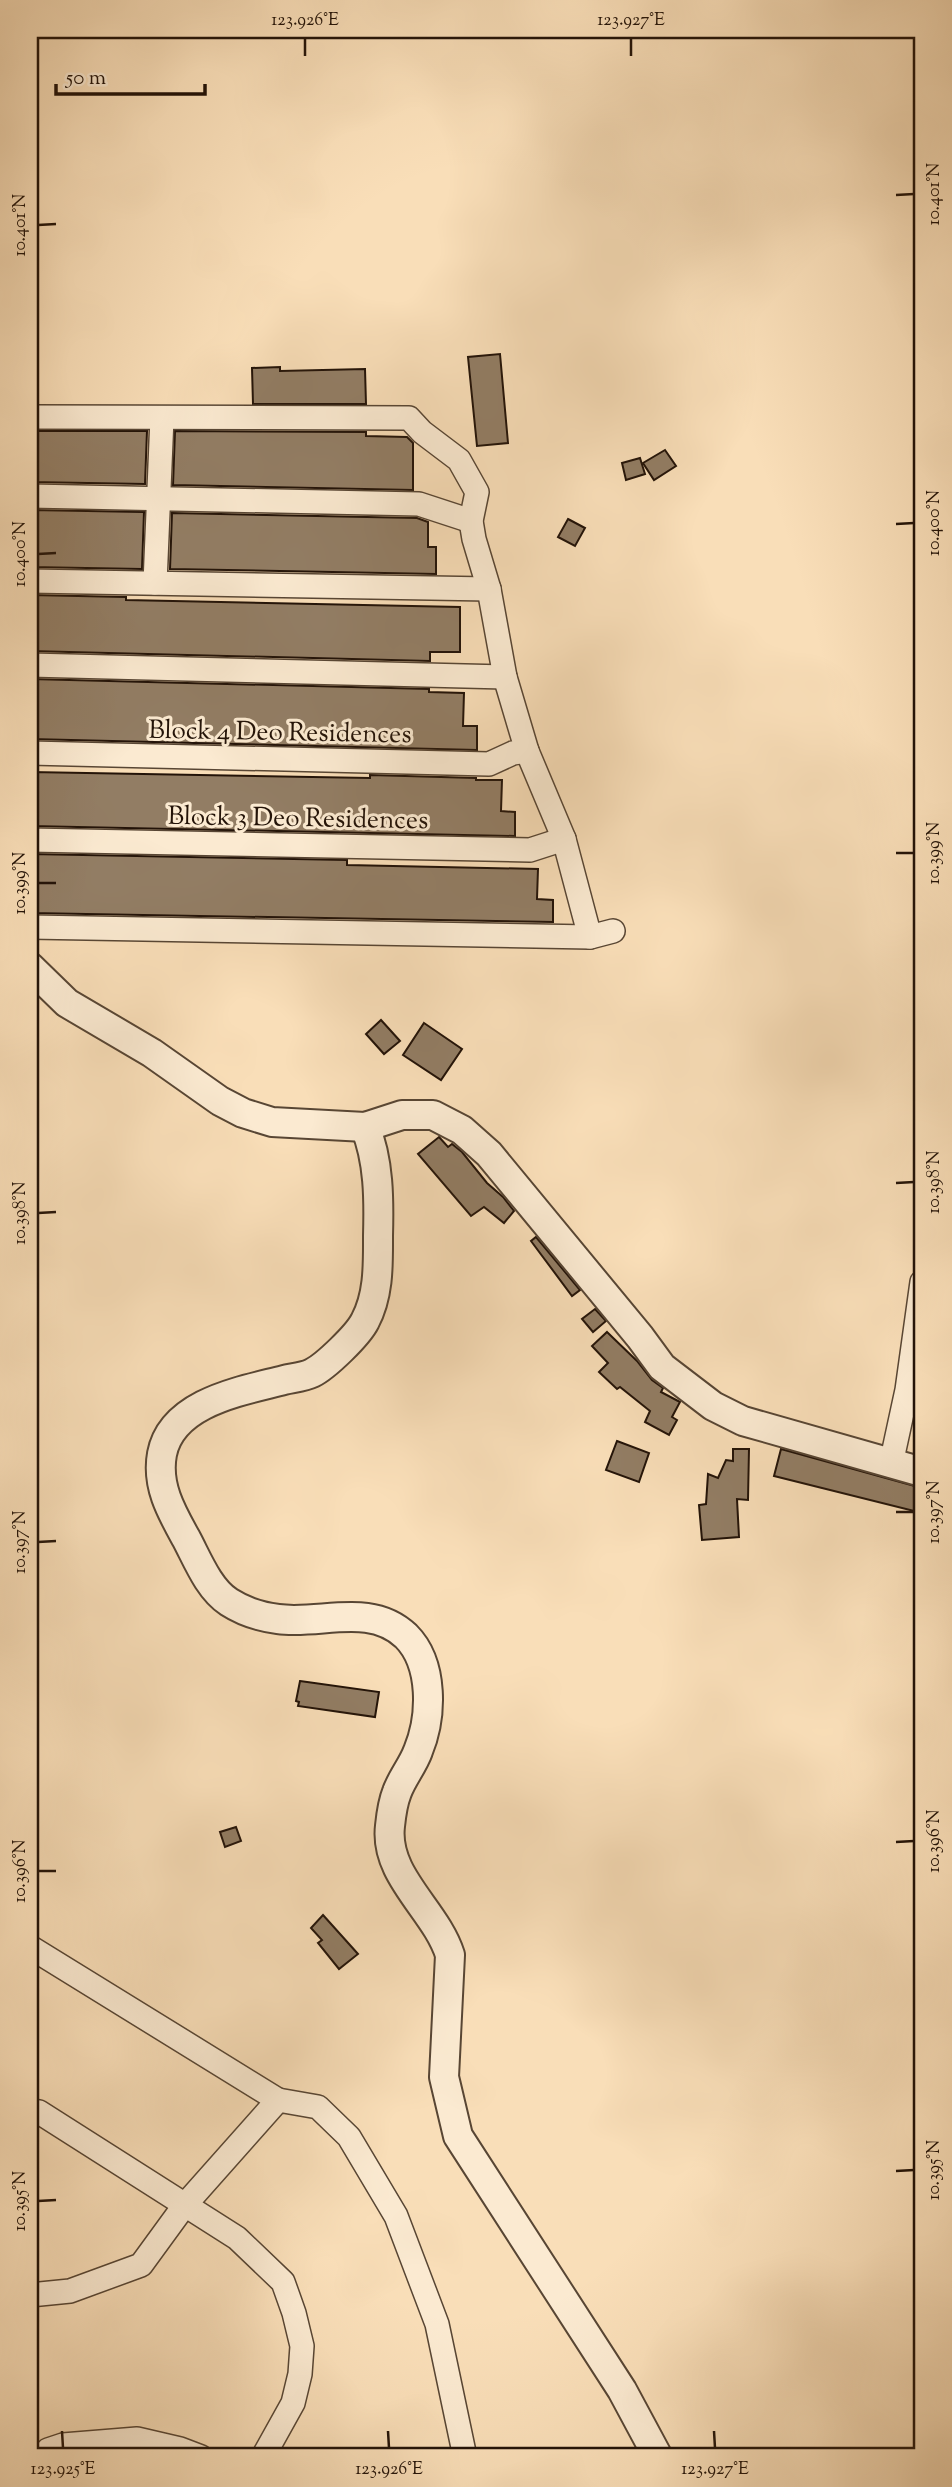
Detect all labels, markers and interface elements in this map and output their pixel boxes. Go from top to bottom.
text: 123.926°E [271,8,339,34]
text: 123.927°E [597,8,665,34]
scale bar [56,52,205,96]
text: 50 m [65,64,106,94]
text: 10.401°N [922,163,948,225]
text: 10.401°N [8,194,34,256]
text: 10.400°N [922,490,948,556]
text: 10.400°N [8,521,34,587]
street label: Block 4 Deo Residences [148,713,412,754]
street label: Block 3 Deo Residences [167,799,429,840]
text: 10.399°N [922,822,948,884]
text: 10.399°N [8,852,34,914]
text: 10.398°N [922,1150,948,1214]
text: 10.398°N [8,1181,34,1245]
text: 10.397°N [922,1480,948,1544]
text: 10.397°N [8,1510,34,1574]
text: 10.396°N [922,1809,948,1873]
text: 10.396°N [8,1839,34,1903]
text: 10.395°N [922,2140,948,2200]
text: 10.395°N [8,2171,34,2231]
text: 123.925°E [31,2457,96,2483]
text: 123.926°E [355,2457,423,2483]
text: 123.927°E [681,2457,749,2483]

